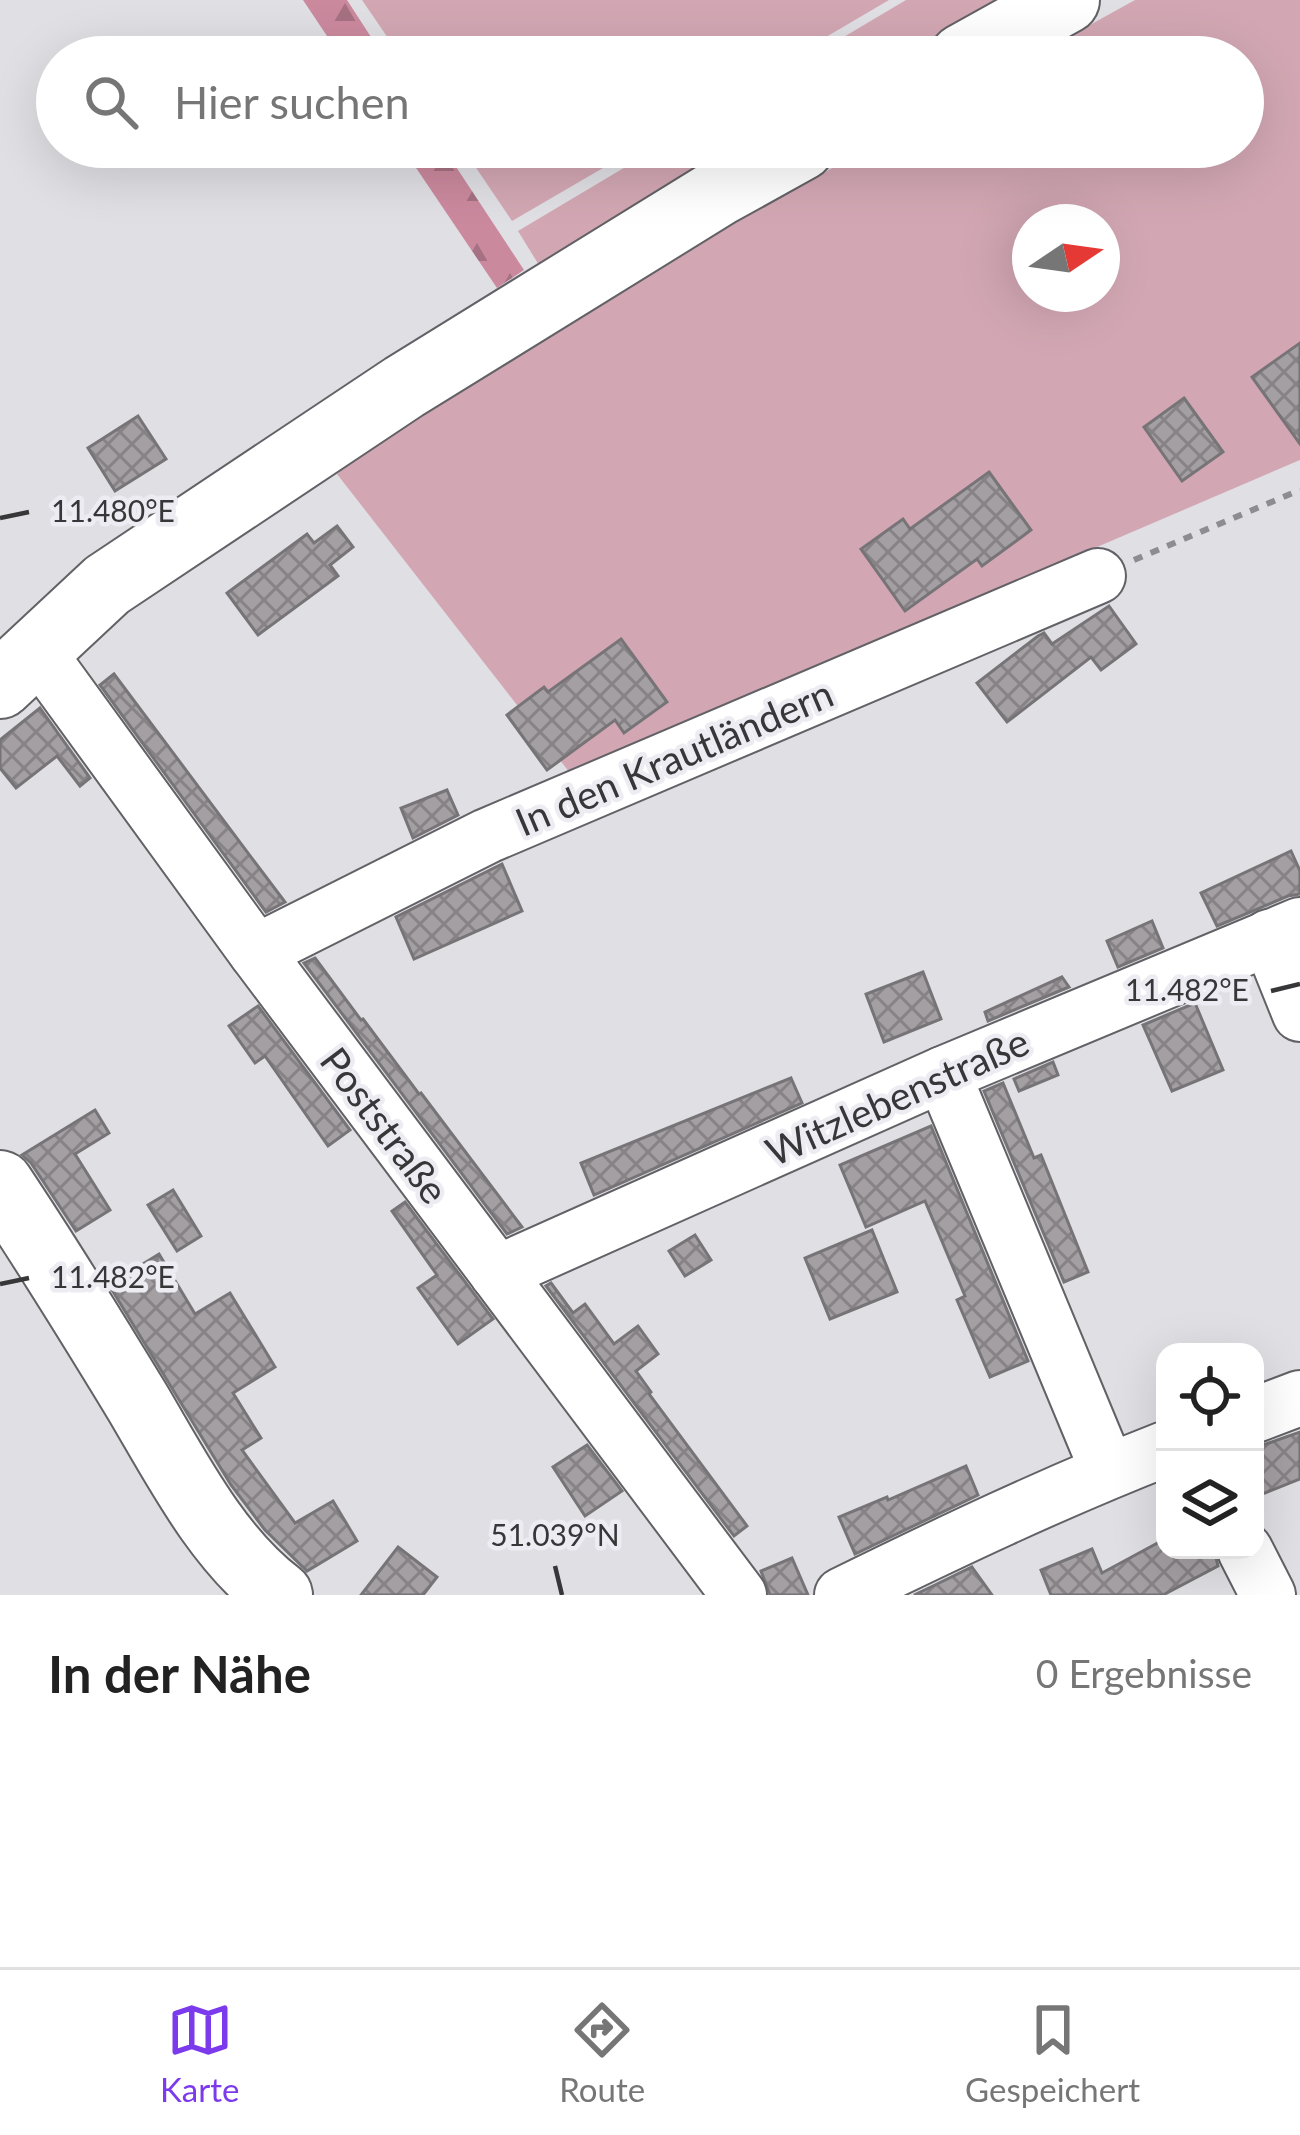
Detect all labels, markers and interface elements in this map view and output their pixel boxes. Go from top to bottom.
search box [36,36,1264,168]
icon: search [78,69,144,135]
text: Hier suchen [174,75,410,129]
north arrow [1012,204,1120,312]
text: 11.480°E [51,492,175,528]
street label: In den Krautländern [508,669,840,845]
text: 11.482°E [1125,971,1249,1007]
street label: Witzlebenstraße [759,1018,1035,1174]
street label: Poststraße [312,1038,458,1212]
text: 11.482°E [51,1258,175,1294]
map controls [1156,1343,1264,1559]
button: locate [1156,1343,1264,1451]
button: layers [1156,1451,1264,1559]
text: 51.039°N [490,1516,620,1552]
text: In der Nähe [48,1643,311,1704]
text: 0 Ergebnisse [1036,1650,1252,1696]
tab: Karte [160,1997,239,2109]
tab: Route [559,1997,645,2109]
tab: Gespeichert [965,1997,1140,2109]

